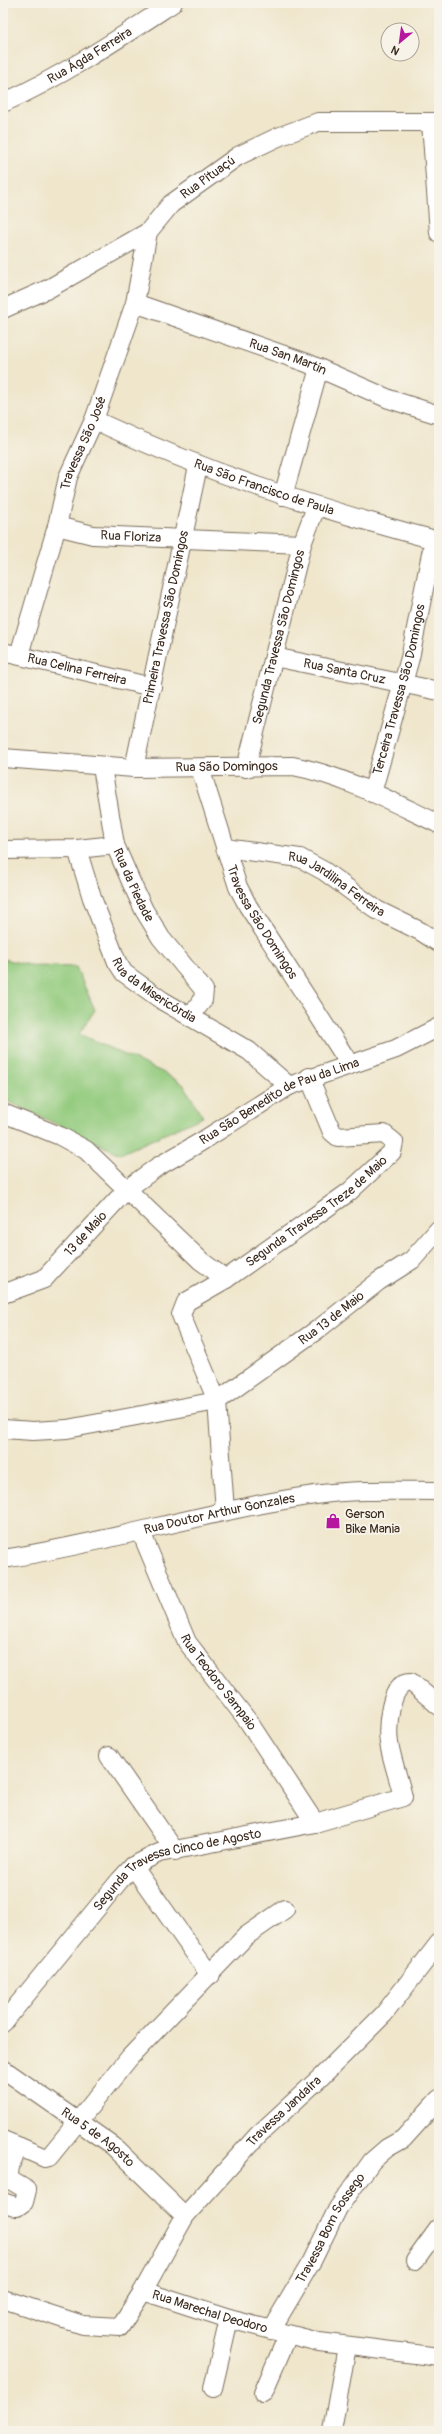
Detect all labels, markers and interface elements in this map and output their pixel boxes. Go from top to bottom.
north arrow [380,22,420,62]
street label: Rua Ágda Ferreira [45,24,135,87]
text: N [388,43,402,58]
street label: Rua Pituaçú [177,152,239,203]
street label: Rua San Martin [247,335,329,379]
street label: Travessa São José [57,394,110,491]
street label: Rua São Francisco de Paula [191,456,336,519]
street label: Rua Floriza [100,527,162,546]
street label: Primeira Travessa São Domingos [140,529,192,706]
street label: Segunda Travessa São Domingos [249,548,308,726]
street label: Terceira Travessa São Domingos [369,603,429,777]
street label: Rua Celina Ferreira [26,650,128,689]
street label: Rua Santa Cruz [302,655,387,688]
street label: Rua São Domingos [175,758,278,775]
street label: Rua da Piedade [109,846,158,925]
street label: Rua Jardilina Ferreira [287,849,387,920]
street label: Travessa São Domingos [223,863,301,982]
street label: Rua da Misericórdia [108,955,199,1027]
street label: Rua São Benedito de Pau da Lima [197,1054,361,1148]
street label: Segunda Travessa Treze de Maio [243,1152,391,1271]
street label: 13 de Maio [61,1208,110,1260]
street label: Rua 13 de Maio [295,1288,367,1348]
street label: Rua Doutor Arthur Gonzales [142,1490,296,1538]
place label: Gerson Bike Mania [345,1506,400,1537]
shop icon: Gerson Bike Mania [324,1512,342,1530]
street label: Rua Teodoro Sampaio [177,1632,260,1733]
street label: Segunda Travessa Cinco de Agosto [90,1826,263,1914]
street label: Travessa Jandaíra [243,2073,325,2150]
street label: Rua 5 de Agosto [58,2104,138,2171]
street label: Travessa Bom Sossego [293,2170,369,2286]
street label: Rua Marechal Deodoro [150,2286,269,2337]

